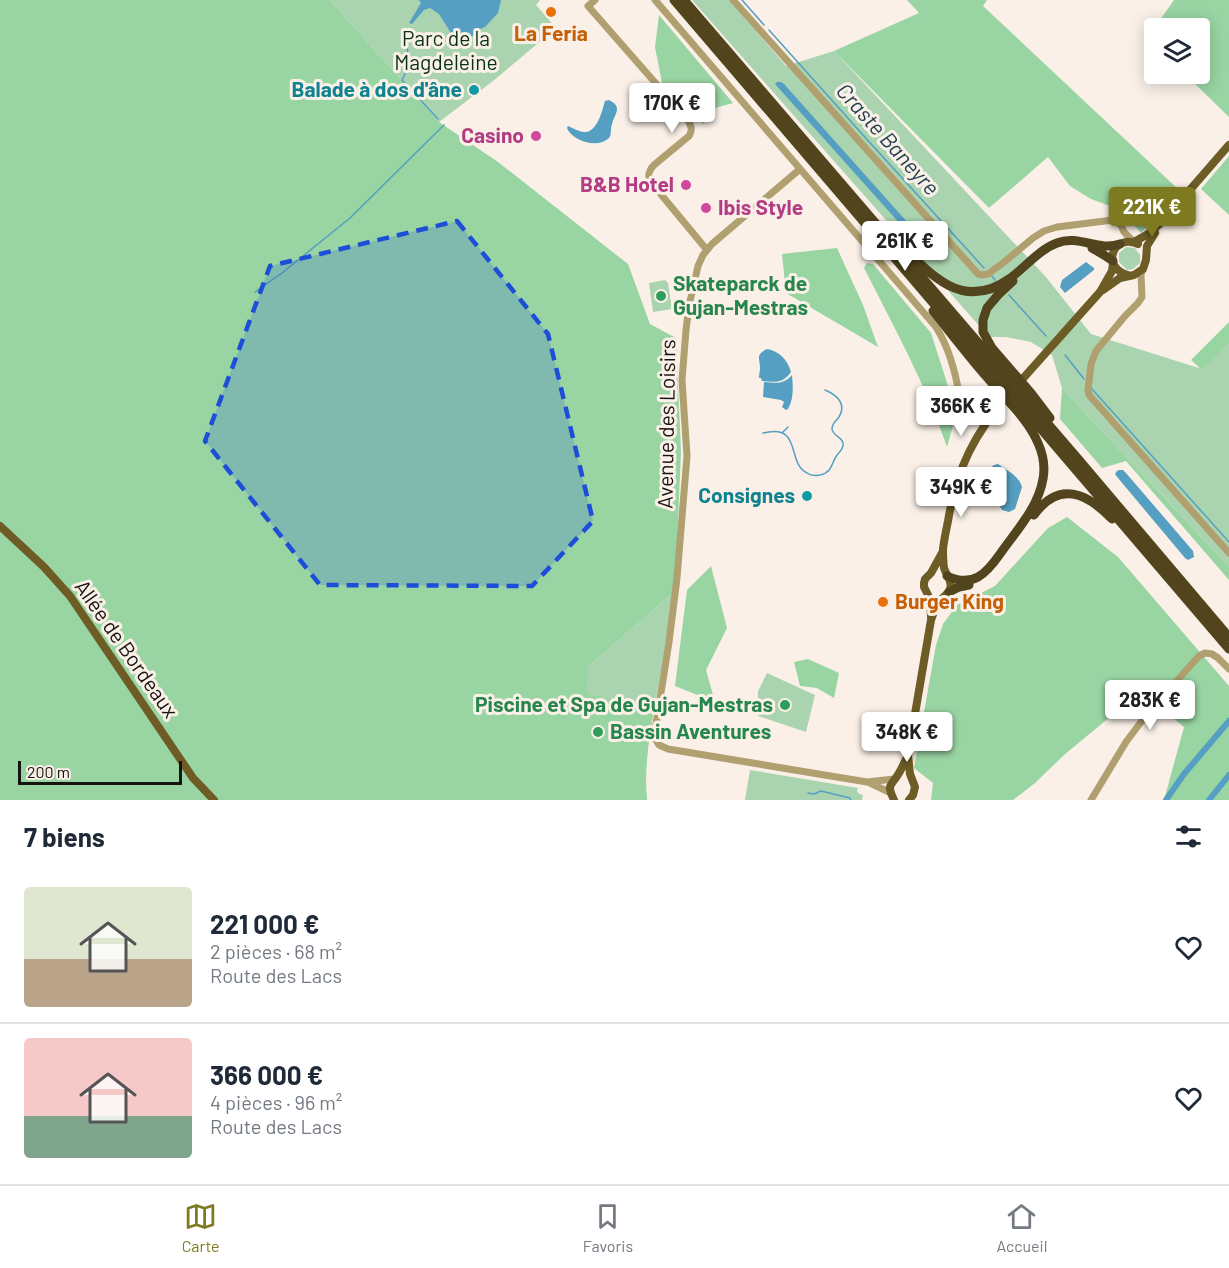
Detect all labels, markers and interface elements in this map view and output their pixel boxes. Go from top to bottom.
marker: La Feria [544,5,558,19]
map controls [1144,18,1210,84]
button: layers [1144,18,1210,84]
place label: La Feria [514,20,588,45]
park label: Parc de la Magdeleine [394,25,498,74]
place label: Balade à dos d'âne [291,76,462,101]
water label: Craste Baneyre [832,77,946,200]
marker: Balade à dos d'âne [467,83,481,97]
pin: 170K € [623,83,721,134]
text: 170K € [643,90,701,114]
place label: Casino [461,122,524,147]
marker: Casino [529,129,543,143]
place label: B&B Hotel [580,171,674,196]
marker: B&B Hotel [679,178,693,192]
pin: 221K € [1103,187,1201,238]
place label: Ibis Style [718,194,803,219]
text: 221K € [1123,194,1181,218]
marker: Ibis Style [699,201,713,215]
pin: 261K € [856,221,954,272]
text: 261K € [876,228,934,252]
place label: Skateparck de Gujan-Mestras [673,270,808,319]
marker: Skateparck de Gujan-Mestras [654,289,668,303]
street label: Avenue des Loisirs [652,339,679,509]
pin: 366K € [912,386,1010,437]
text: 366K € [930,393,992,417]
pin: 349K € [912,467,1010,518]
text: 349K € [930,474,992,498]
place label: Consignes [698,482,795,507]
marker: Consignes [800,489,814,503]
street label: Allée de Bordeaux [70,574,184,722]
place label: Burger King [895,588,1004,613]
marker: Burger King [876,595,890,609]
pin: 283K € [1101,680,1199,731]
text: 283K € [1119,687,1181,711]
place label: Piscine et Spa de Gujan-Mestras [475,691,773,716]
marker: Piscine et Spa de Gujan-Mestras [778,698,792,712]
pin: 348K € [858,712,956,763]
place label: Bassin Aventures [610,718,771,743]
text: 348K € [876,719,938,743]
marker: Bassin Aventures [591,725,605,739]
scale bar [18,758,182,786]
text: 200 m [27,762,70,781]
icon: filters [1172,820,1205,853]
text: 7 biens [24,821,105,852]
text: 221 000 € [210,908,320,939]
icon: home [72,911,144,983]
icon: heart [1172,931,1205,964]
text: 2 pièces · 68 m² [210,939,342,963]
text: Route des Lacs [210,963,342,987]
text: 366 000 € [210,1059,323,1090]
icon: home [72,1062,144,1134]
icon: heart [1172,1082,1205,1115]
text: 4 pièces · 96 m² [210,1090,342,1114]
text: Route des Lacs [210,1114,342,1138]
tab: Carte [182,1200,220,1255]
tab: Favoris [583,1200,633,1255]
tab: Accueil [996,1200,1047,1255]

